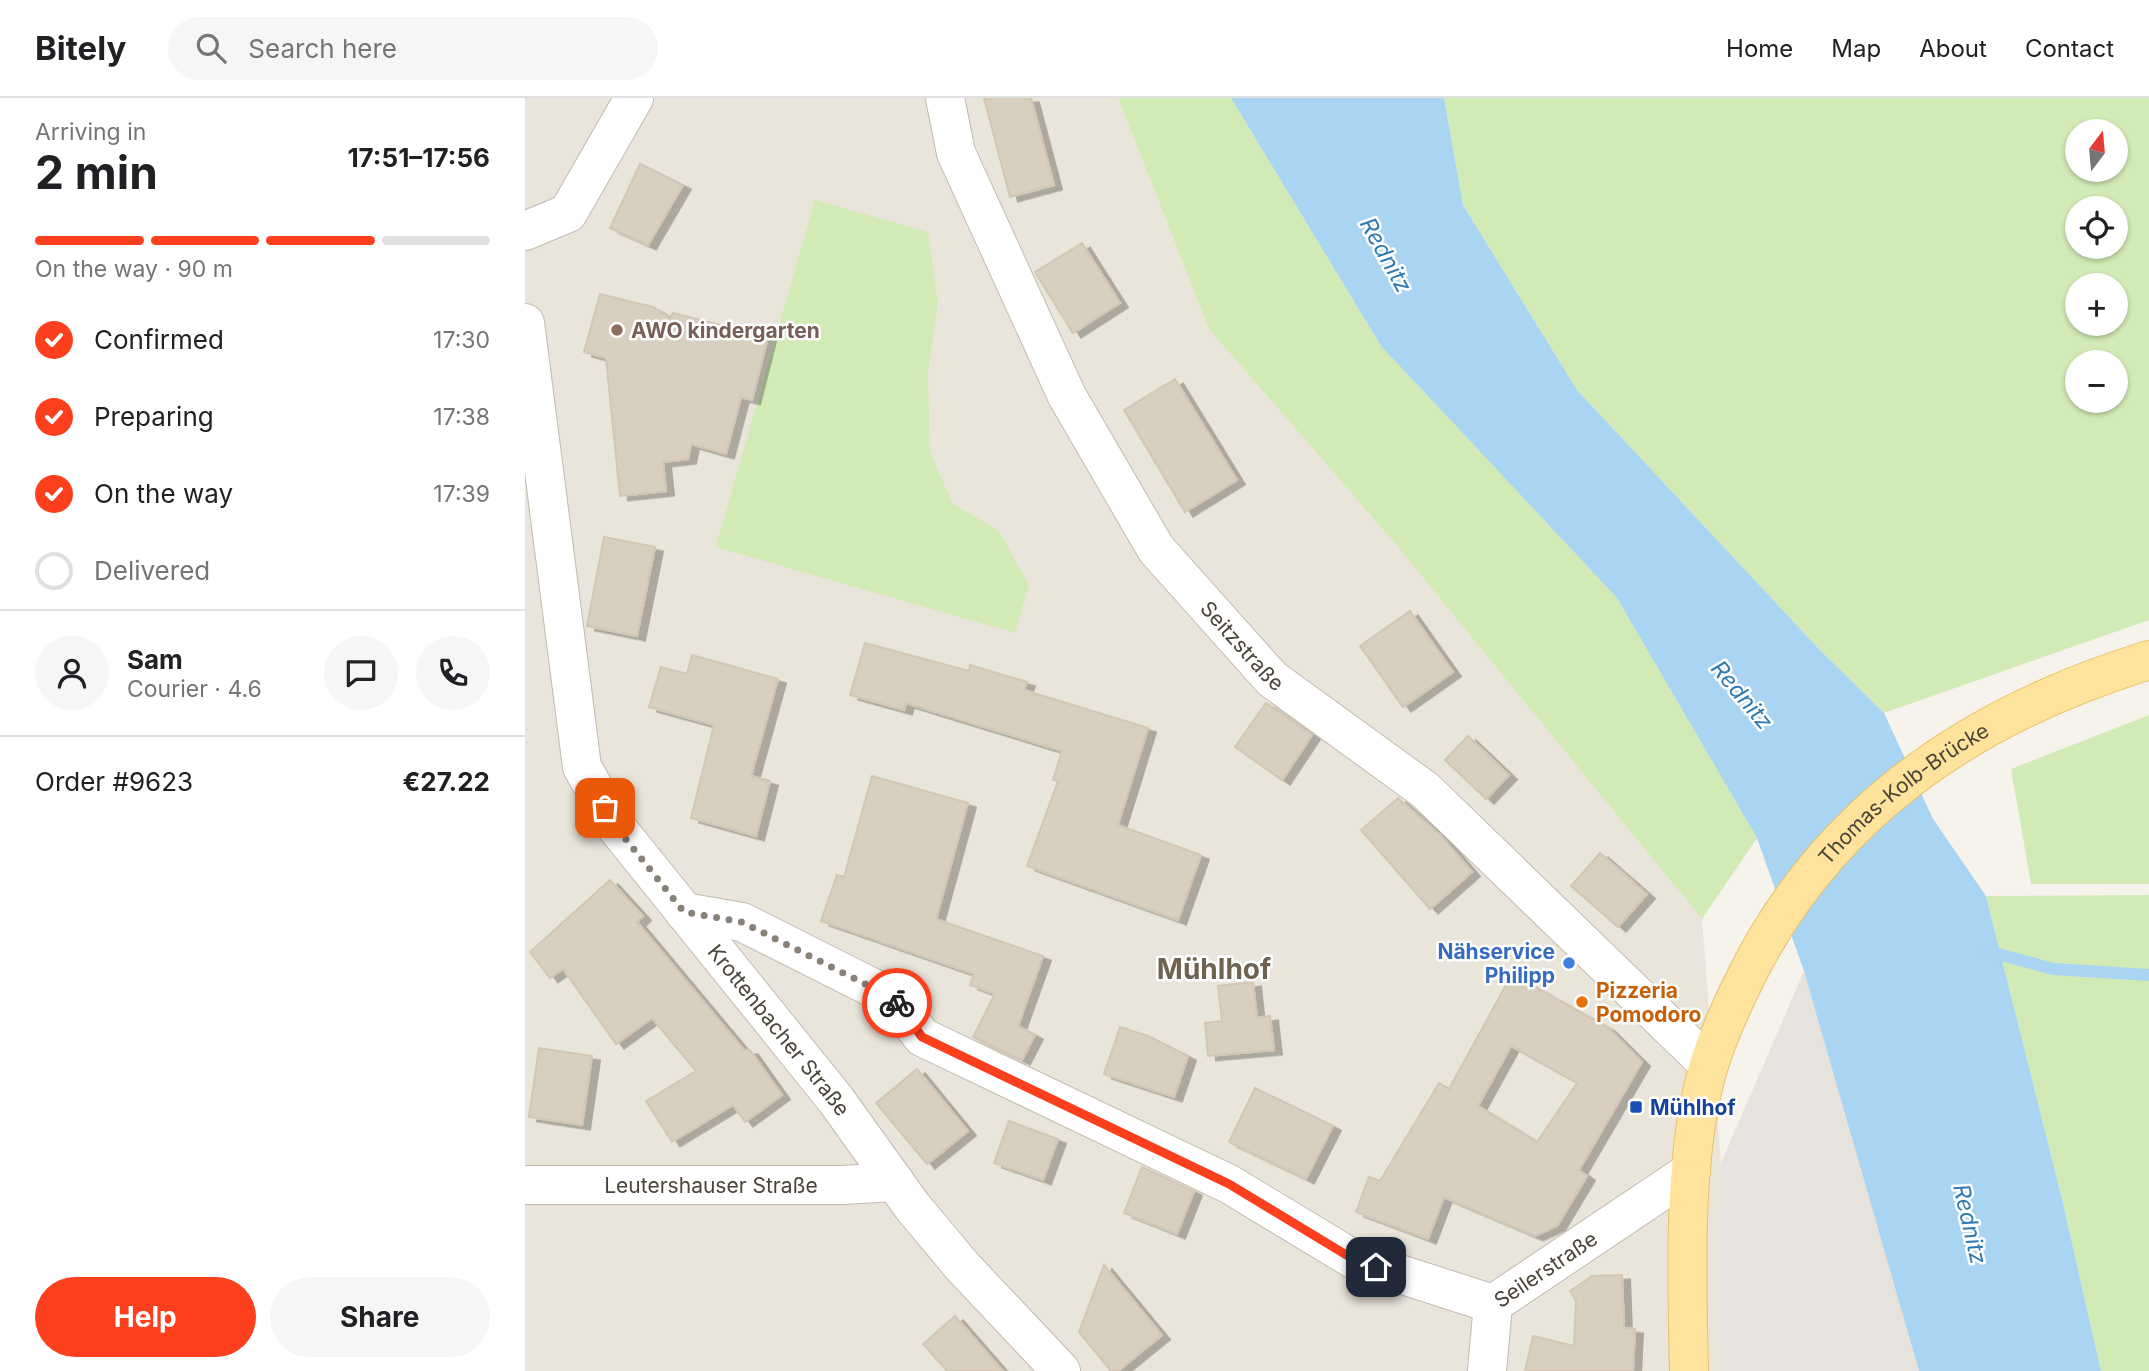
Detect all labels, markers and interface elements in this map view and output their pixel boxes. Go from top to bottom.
search box [168,17,658,80]
text: Bitely [35,28,126,68]
icon: search [192,29,230,67]
text: Search here [248,33,397,64]
text: Home [1726,34,1793,63]
text: Map [1831,34,1881,63]
text: About [1919,34,1987,63]
text: Contact [2025,34,2114,63]
text: Arriving in [35,118,146,146]
north arrow [2065,119,2128,182]
map controls [2065,119,2128,413]
text: 17:51–17:56 [347,142,490,173]
text: 2 min [35,144,158,200]
button: locate [2065,196,2128,259]
water label: Rednitz [1354,213,1418,298]
text: On the way · 90 m [35,255,233,283]
button: + [2065,273,2128,336]
place label: AWO kindergarten [631,318,820,343]
icon: check [35,321,73,359]
marker: AWO kindergarten [609,322,625,338]
text: Confirmed [94,324,224,355]
text: 17:30 [433,326,490,354]
button: − [2065,350,2128,413]
icon: check [35,398,73,436]
text: Preparing [94,401,214,432]
text: 17:38 [433,403,490,431]
icon: check [35,475,73,513]
text: On the way [94,478,233,509]
text: 17:39 [433,480,490,508]
text: Delivered [94,555,210,586]
street label: Seitzstraße [1196,596,1289,696]
button: person [35,636,109,710]
button: chat [324,636,398,710]
button: phone [416,636,490,710]
text: Sam [127,644,183,675]
water label: Rednitz [1705,655,1779,735]
text: Courier · 4.6 [127,675,262,703]
street label: Thomas-Kolb-Brücke [1813,717,1993,869]
text: Order #9623 [35,766,193,797]
text: €27.22 [403,766,490,797]
pin [575,778,635,838]
icon: bag [586,789,624,827]
street label: Krottenbacher Straße [703,939,856,1120]
place label: Nähservice Philipp [1437,939,1555,988]
district label: Mühlhof [1157,952,1271,986]
marker: Nähservice Philipp [1561,955,1577,971]
courier [862,968,932,1038]
place label: Pizzeria Pomodoro [1596,978,1702,1027]
icon: bike [878,984,916,1022]
marker: Pizzeria Pomodoro [1574,994,1590,1010]
place label: Mühlhof [1650,1095,1736,1120]
marker: Mühlhof [1628,1099,1644,1115]
street label: Leutershauser Straße [604,1173,818,1198]
water label: Rednitz [1947,1181,1993,1267]
street label: Seilerstraße [1489,1225,1602,1312]
pin [1346,1237,1406,1297]
icon: home [1357,1248,1395,1286]
button: Help [35,1277,256,1357]
button: Share [270,1277,490,1357]

